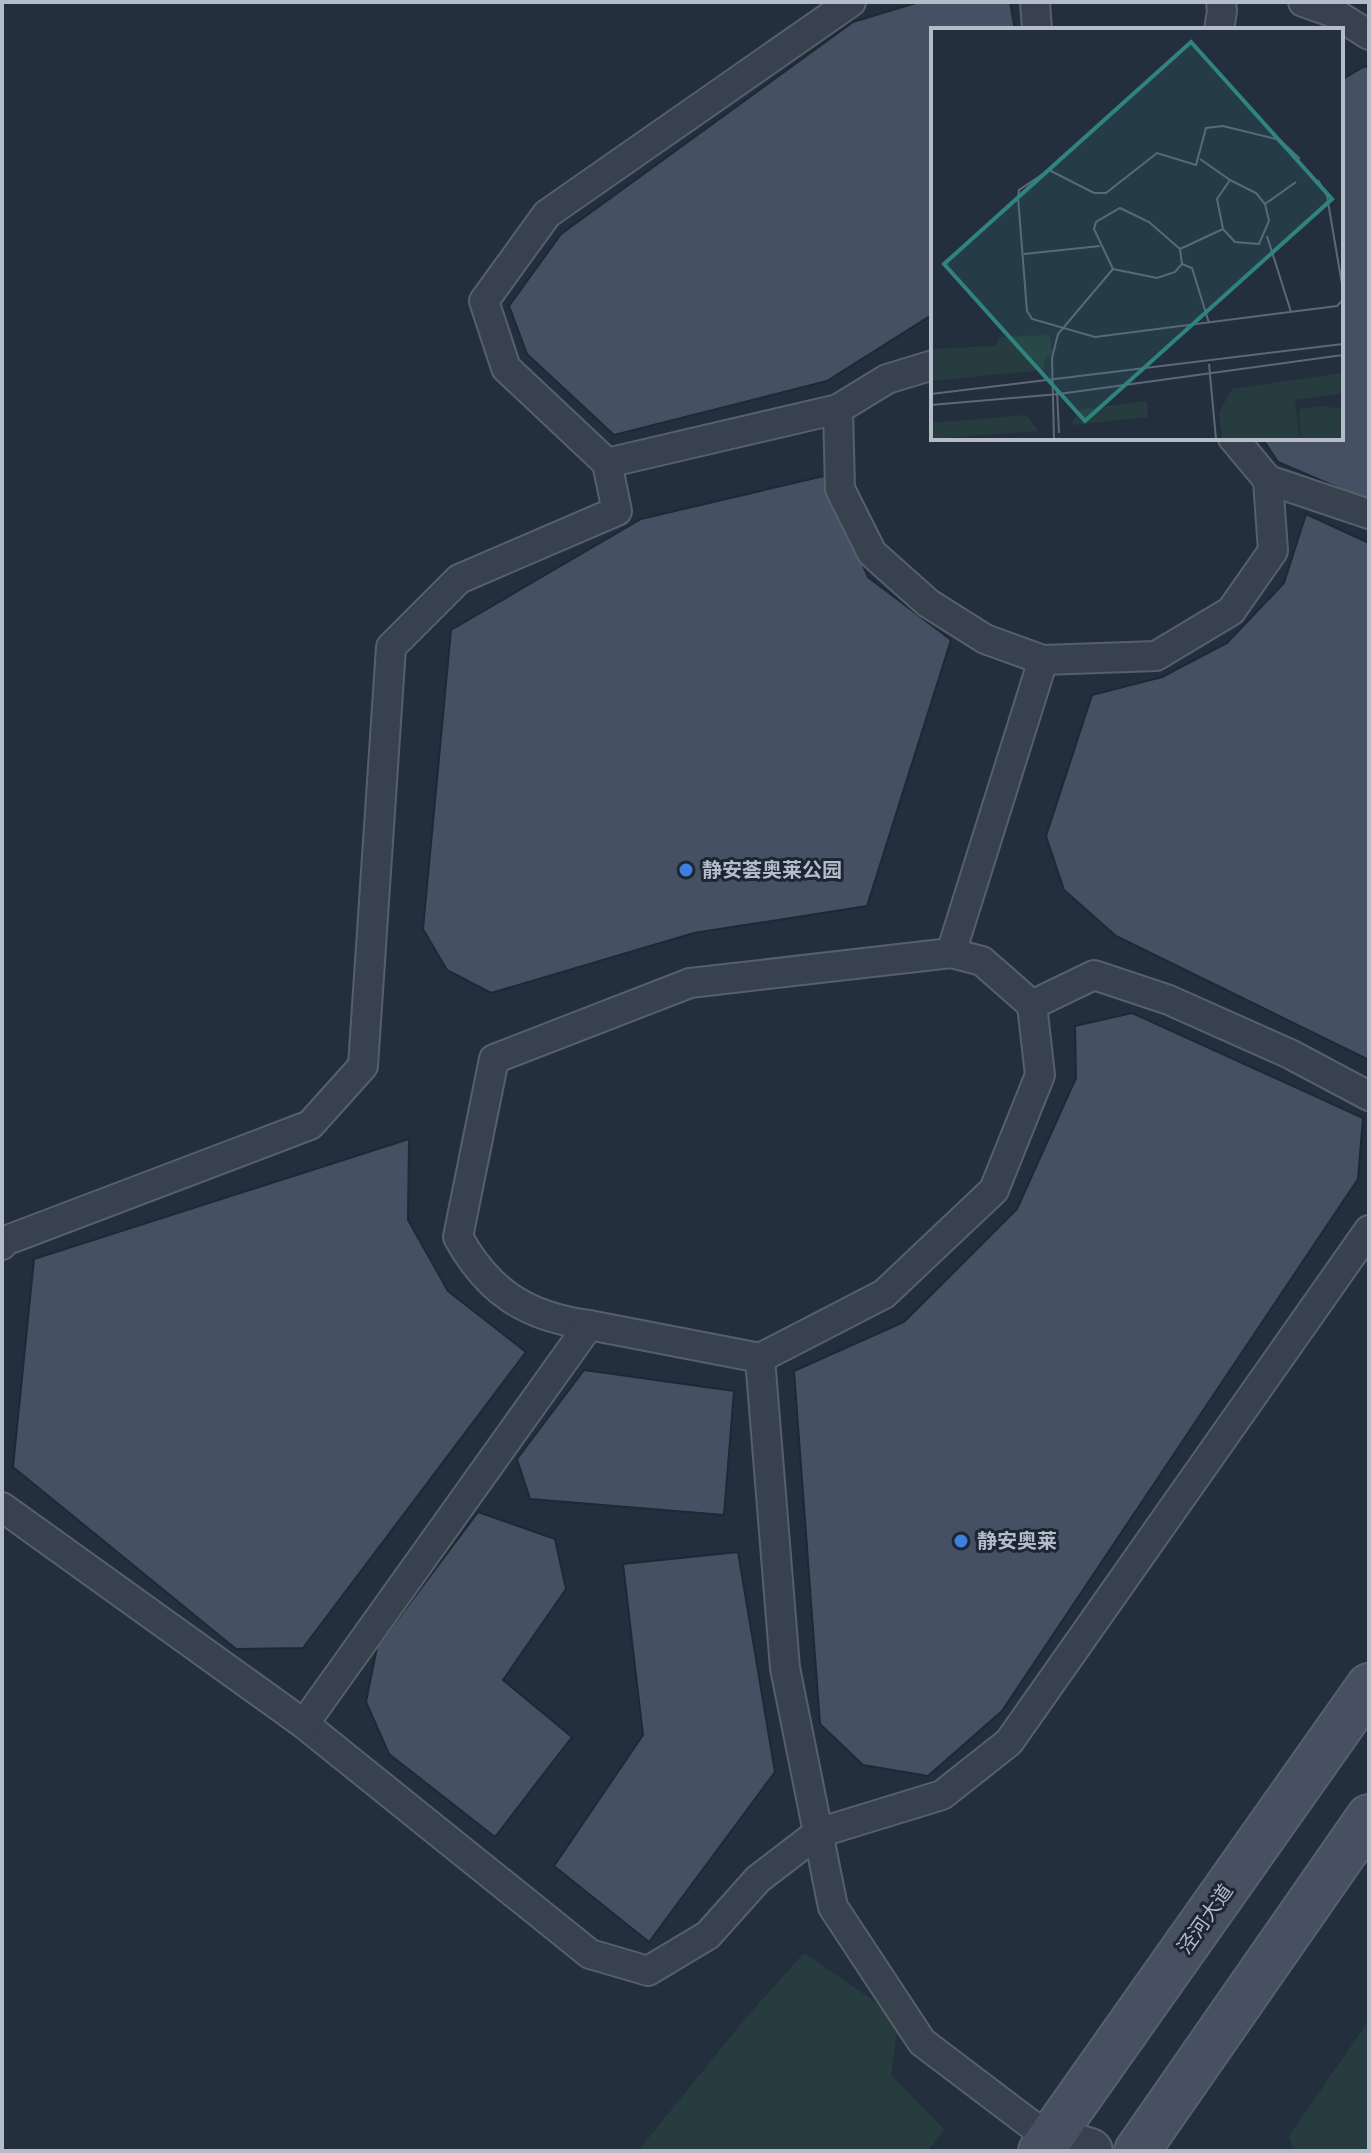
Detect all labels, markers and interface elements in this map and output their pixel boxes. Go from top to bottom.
inset map [931,28,1343,440]
place label: 静安荟奥莱公园 [702,858,842,881]
marker: 静安荟奥莱公园 [677,861,695,879]
place label: 静安奥莱 [977,1529,1057,1552]
marker: 静安奥莱 [952,1532,970,1550]
street label: 泾河大道 [1172,1879,1237,1958]

